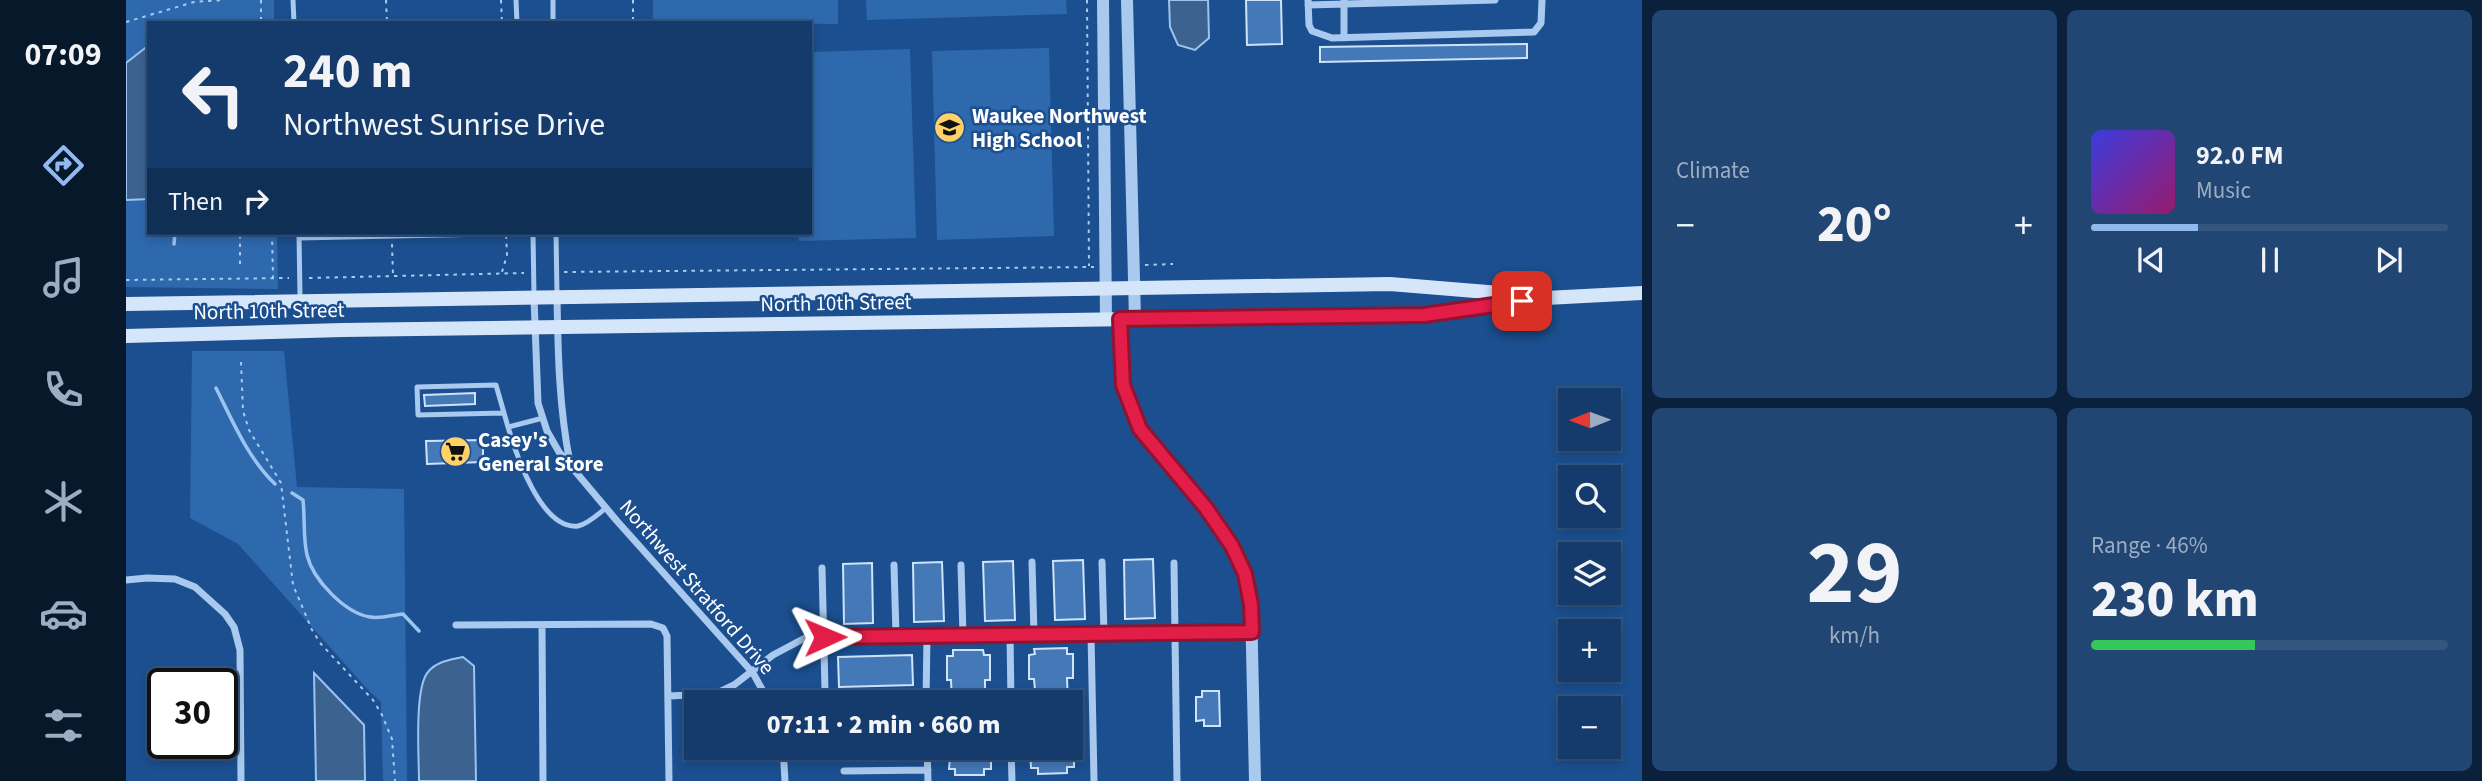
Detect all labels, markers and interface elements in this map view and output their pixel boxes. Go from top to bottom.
text: 07:09 [24,32,102,78]
text: 240 m [283,37,412,107]
icon: left [168,49,259,140]
place label: Waukee Northwest High School [972,101,1147,155]
text: Northwest Sunrise Drive [283,102,605,148]
school or university icon: Waukee Northwest High School [932,111,966,145]
text: 92.0 FM [2196,137,2284,174]
icon: directions [39,141,88,190]
text: Climate [1676,154,1750,187]
text: Music [2196,174,2251,207]
icon: right [237,182,275,220]
text: Then [168,183,223,220]
text: 20° [1817,188,1892,262]
text: − [1676,199,1695,253]
text: + [2014,199,2033,253]
icon: previous [2132,241,2170,279]
icon: pause [2251,241,2289,279]
icon: next [2370,241,2408,279]
icon: music [39,253,88,302]
pin [1492,271,1552,331]
icon: arrive [1503,282,1541,320]
street label: North 10th Street [760,287,912,319]
street label: North 10th Street [193,295,345,327]
icon: phone [39,365,88,414]
north arrow [1558,388,1620,452]
map controls [1558,388,1621,759]
place label: Casey's General Store [478,425,604,479]
supermarket icon: Casey's General Store [438,435,472,469]
button: search [1558,465,1621,528]
icon: climate [39,477,88,526]
street label: Northwest Stratford Drive [612,493,782,681]
text: 29 [1806,509,1903,638]
text: Range · 46% [2091,529,2208,562]
button: layers [1558,542,1621,605]
text: 230 km [2091,563,2259,637]
icon: car [39,589,88,638]
position arrow [788,600,862,674]
button: + [1558,619,1621,682]
text: km/h [1829,619,1880,652]
speed limit sign: 30 [147,668,238,759]
button: − [1558,696,1621,759]
icon: filters [39,701,88,750]
text: 07:11 · 2 min · 660 m [767,706,1000,743]

